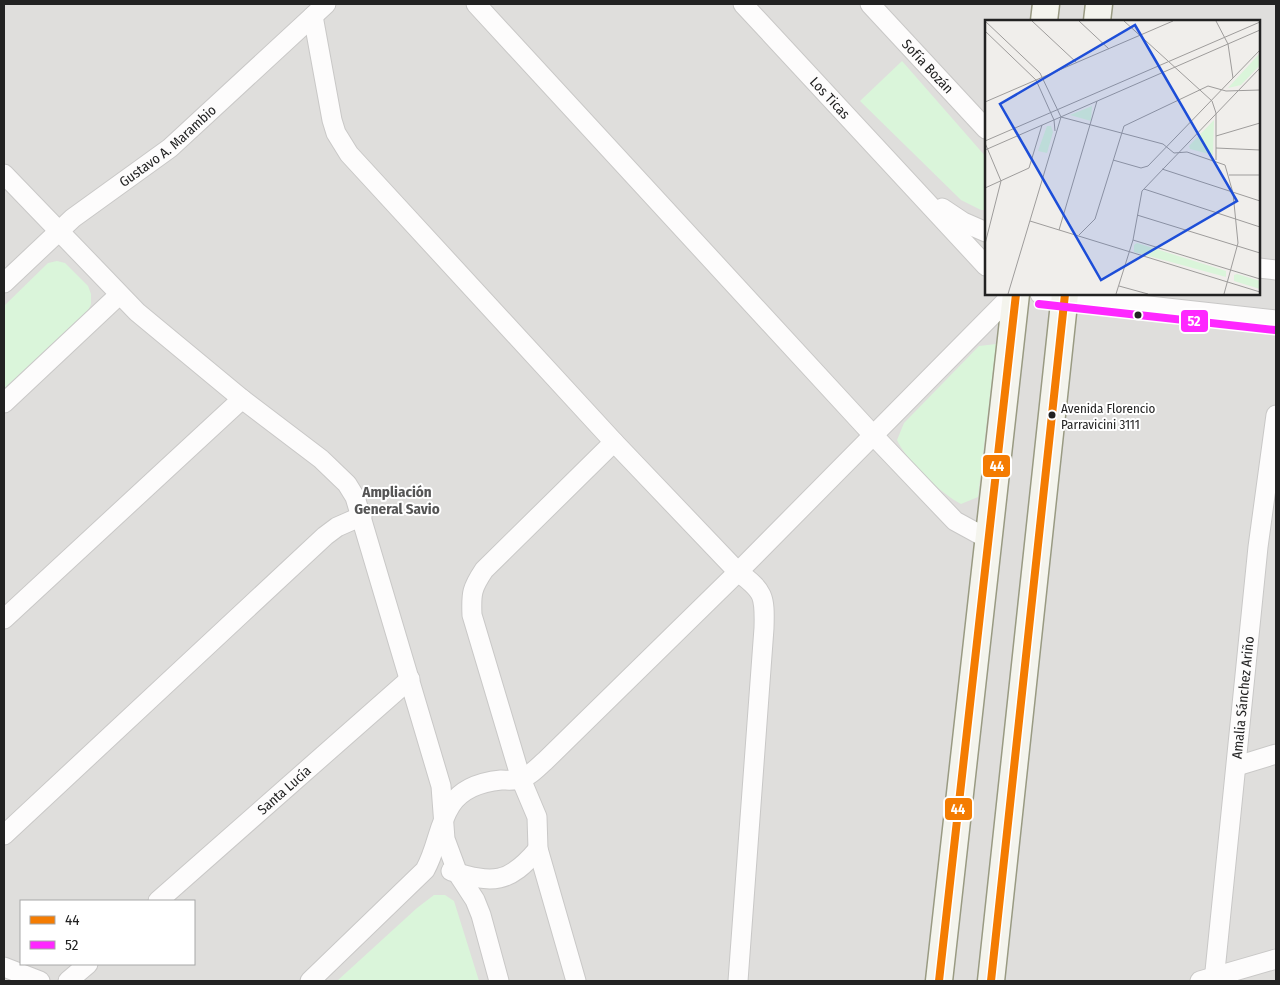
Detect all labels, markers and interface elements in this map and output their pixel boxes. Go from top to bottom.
inset map [985,20,1260,295]
street label: Sofía Bozán [899,36,957,97]
street label: Los Ticas [806,73,854,122]
street label: Gustavo A. Marambio [116,101,220,190]
line badge: 52 [1180,309,1209,333]
unlabelled marker [1133,310,1143,320]
text: 52 [1187,313,1201,330]
place label: Avenida Florencio Parravicini 3111 [1061,401,1156,432]
marker: Avenida Florencio Parravicini 3111 [1047,410,1057,420]
line badge: 44 [982,454,1011,478]
text: 44 [990,458,1004,475]
district label: Ampliación General Savio [354,483,440,518]
street label: Amalia Sánchez Ariño [1228,635,1257,760]
street label: Santa Lucía [254,762,314,818]
line badge: 44 [944,797,973,821]
text: 44 [951,801,965,818]
legend [20,900,195,965]
text: 44 [65,911,80,929]
text: 52 [65,936,79,954]

